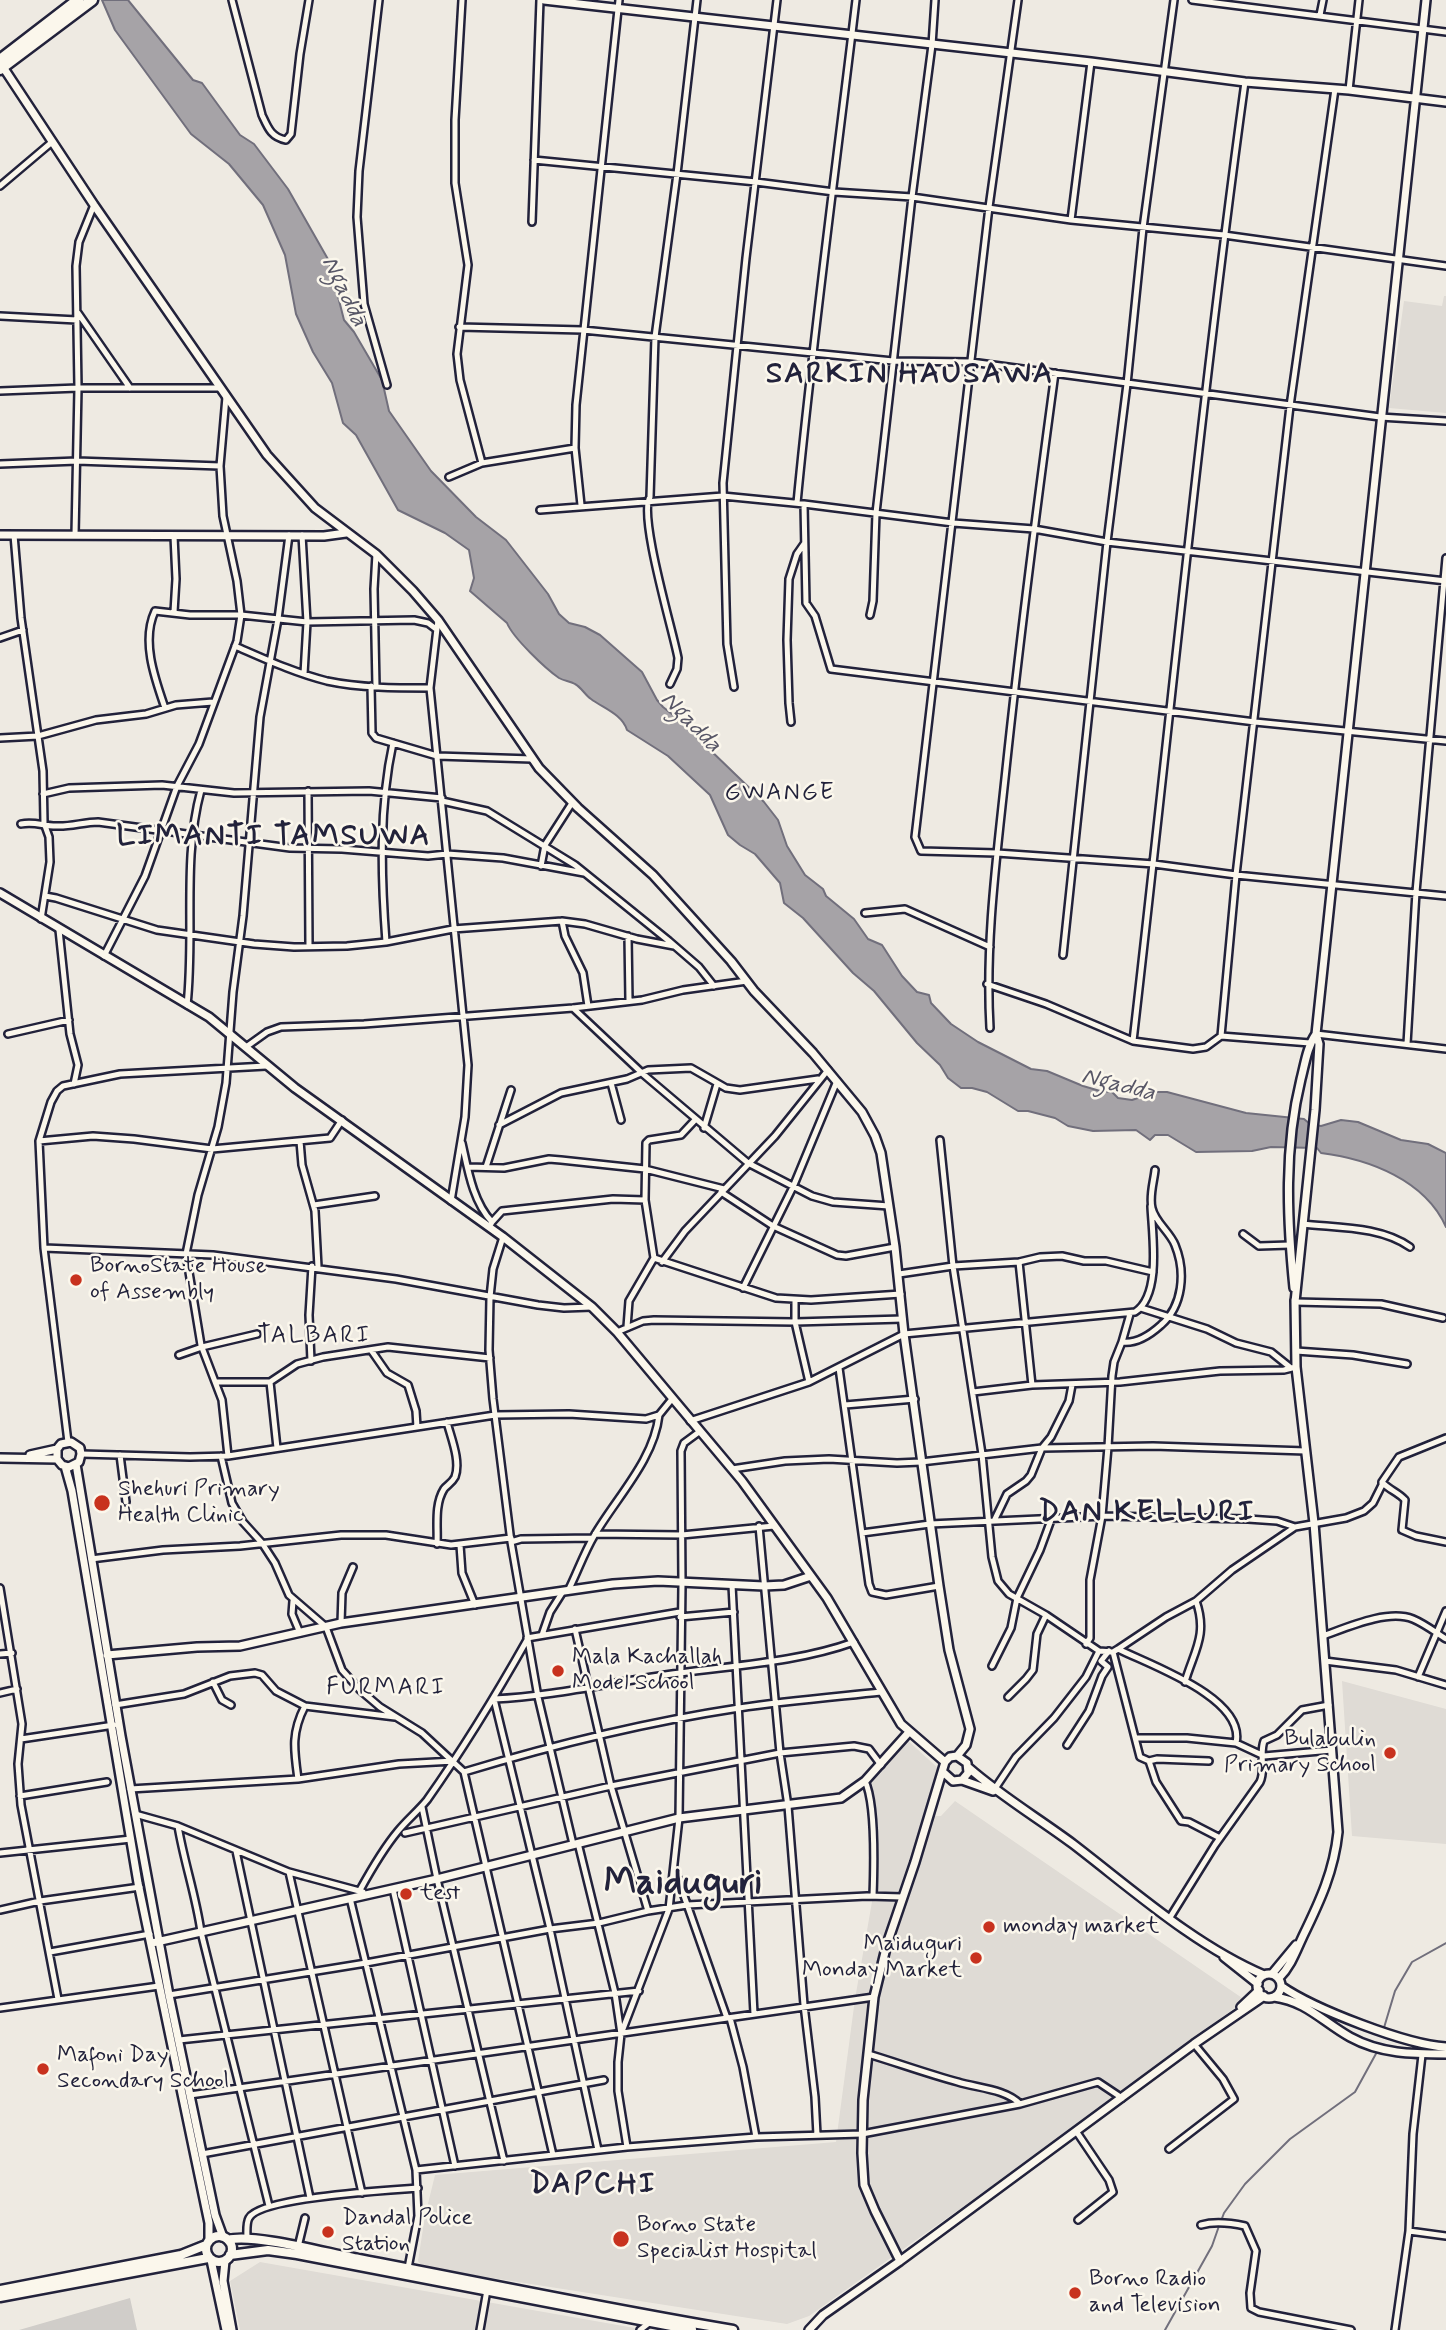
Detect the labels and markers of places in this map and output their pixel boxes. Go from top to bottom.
place label: BornoState House of Assembly [90,1253,266,1307]
marker: BornoState House of Assembly [68,1272,84,1288]
place label: Shehuri Primary Health Clinic [118,1476,280,1530]
marker: Shehuri Primary Health Clinic [92,1493,112,1513]
place label: Mala Kachallah Model School [572,1644,722,1698]
marker: Mala Kachallah Model School [550,1663,566,1679]
place label: Bulabulin Primary School [1224,1726,1376,1780]
marker: Bulabulin Primary School [1382,1745,1398,1761]
place label: test [420,1880,460,1908]
marker: test [398,1886,414,1902]
place label: monday market [1003,1913,1159,1941]
marker: monday market [981,1919,997,1935]
place label: Maiduguri Monday Market [802,1931,962,1985]
marker: Maiduguri Monday Market [968,1950,984,1966]
place label: Mafoni Day Secondary School [57,2042,229,2096]
marker: Mafoni Day Secondary School [35,2061,51,2077]
place label: Dandal Police Station [342,2205,473,2259]
place label: Borno State Specialist Hospital [637,2212,817,2266]
marker: Dandal Police Station [320,2224,336,2240]
marker: Borno State Specialist Hospital [611,2229,631,2249]
place label: Borno Radio and Television [1089,2266,1221,2320]
marker: Borno Radio and Television [1067,2285,1083,2301]

